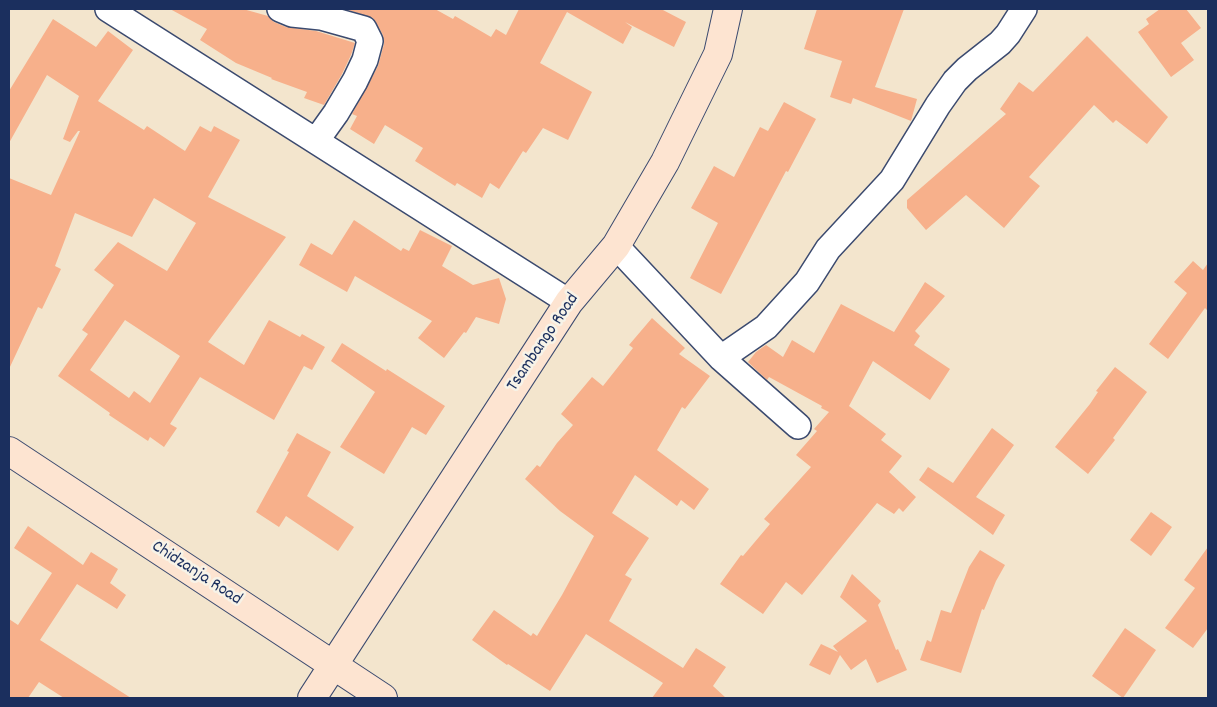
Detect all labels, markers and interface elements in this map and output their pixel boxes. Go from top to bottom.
street label: Tsambango Road [503,290,585,396]
street label: Chidzanja Road [147,537,245,611]

